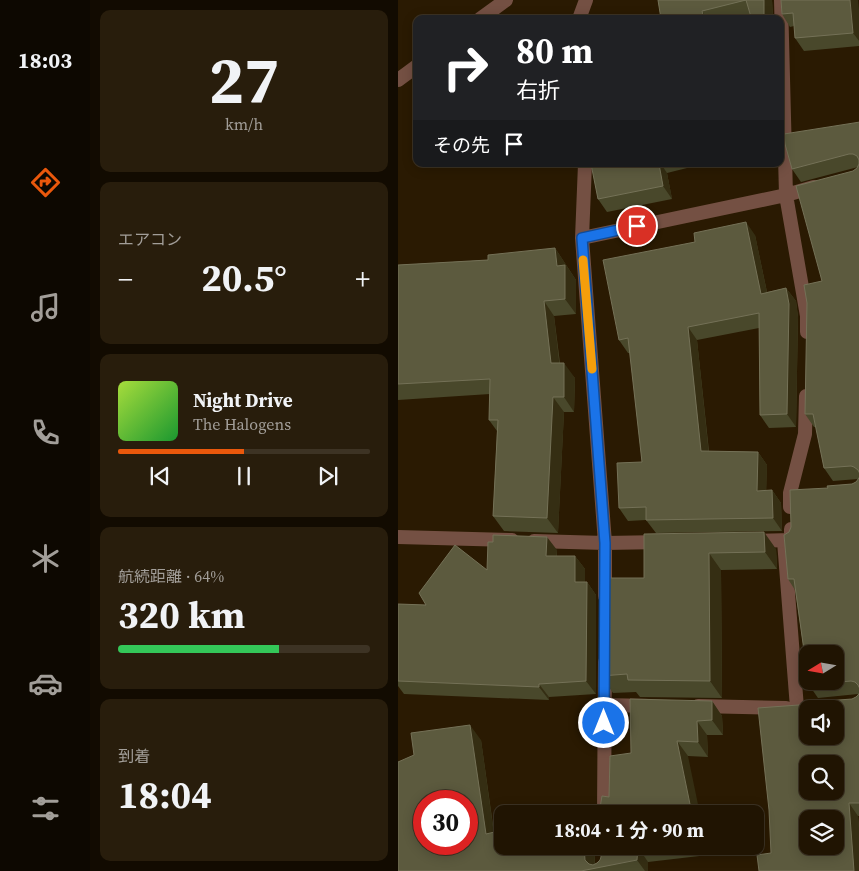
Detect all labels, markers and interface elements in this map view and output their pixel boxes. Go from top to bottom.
text: 80 m [516,27,593,75]
icon: right [433,35,498,100]
text: 27 [209,36,279,125]
text: 18:03 [18,45,72,75]
text: 右折 [516,75,560,105]
text: km/h [225,113,263,135]
icon: arrive [500,130,528,158]
text: その先 [433,132,490,158]
icon: directions [28,165,63,200]
pin [616,205,658,247]
icon: arrive [623,212,651,240]
text: エアコン [118,228,182,250]
text: 20.5° [201,252,287,304]
text: − [118,260,133,298]
text: + [355,260,370,298]
icon: music [28,290,63,325]
text: Night Drive [193,387,293,413]
text: The Halogens [193,413,291,435]
icon: phone [28,415,63,450]
icon: previous [146,462,174,490]
icon: pause [230,462,258,490]
icon: next [314,462,342,490]
icon: climate [28,541,63,576]
text: 航続距離 · 64% [118,565,224,587]
text: 320 km [118,589,245,641]
north arrow [799,645,844,690]
map controls [799,645,844,855]
icon: car [28,666,63,701]
position arrow [577,696,629,748]
button: sound [799,700,844,745]
text: 到着 [118,745,150,767]
button: search [799,755,844,800]
text: 18:04 [118,769,212,821]
speed limit sign: 30 [413,790,478,855]
icon: filters [28,791,63,826]
button: layers [799,810,844,855]
text: 18:04 · 1 分 · 90 m [554,817,704,843]

